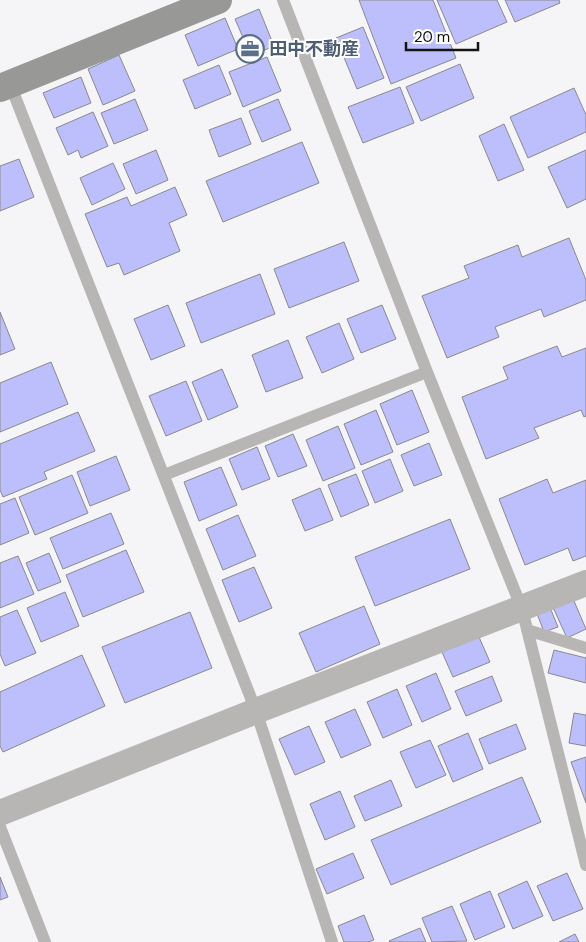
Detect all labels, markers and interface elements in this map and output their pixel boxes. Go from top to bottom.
scale bar [406,20,478,52]
text: 20 m [414,27,450,47]
office icon: 田中不動産 [235,34,265,64]
place label: 田中不動産 [269,37,359,61]

